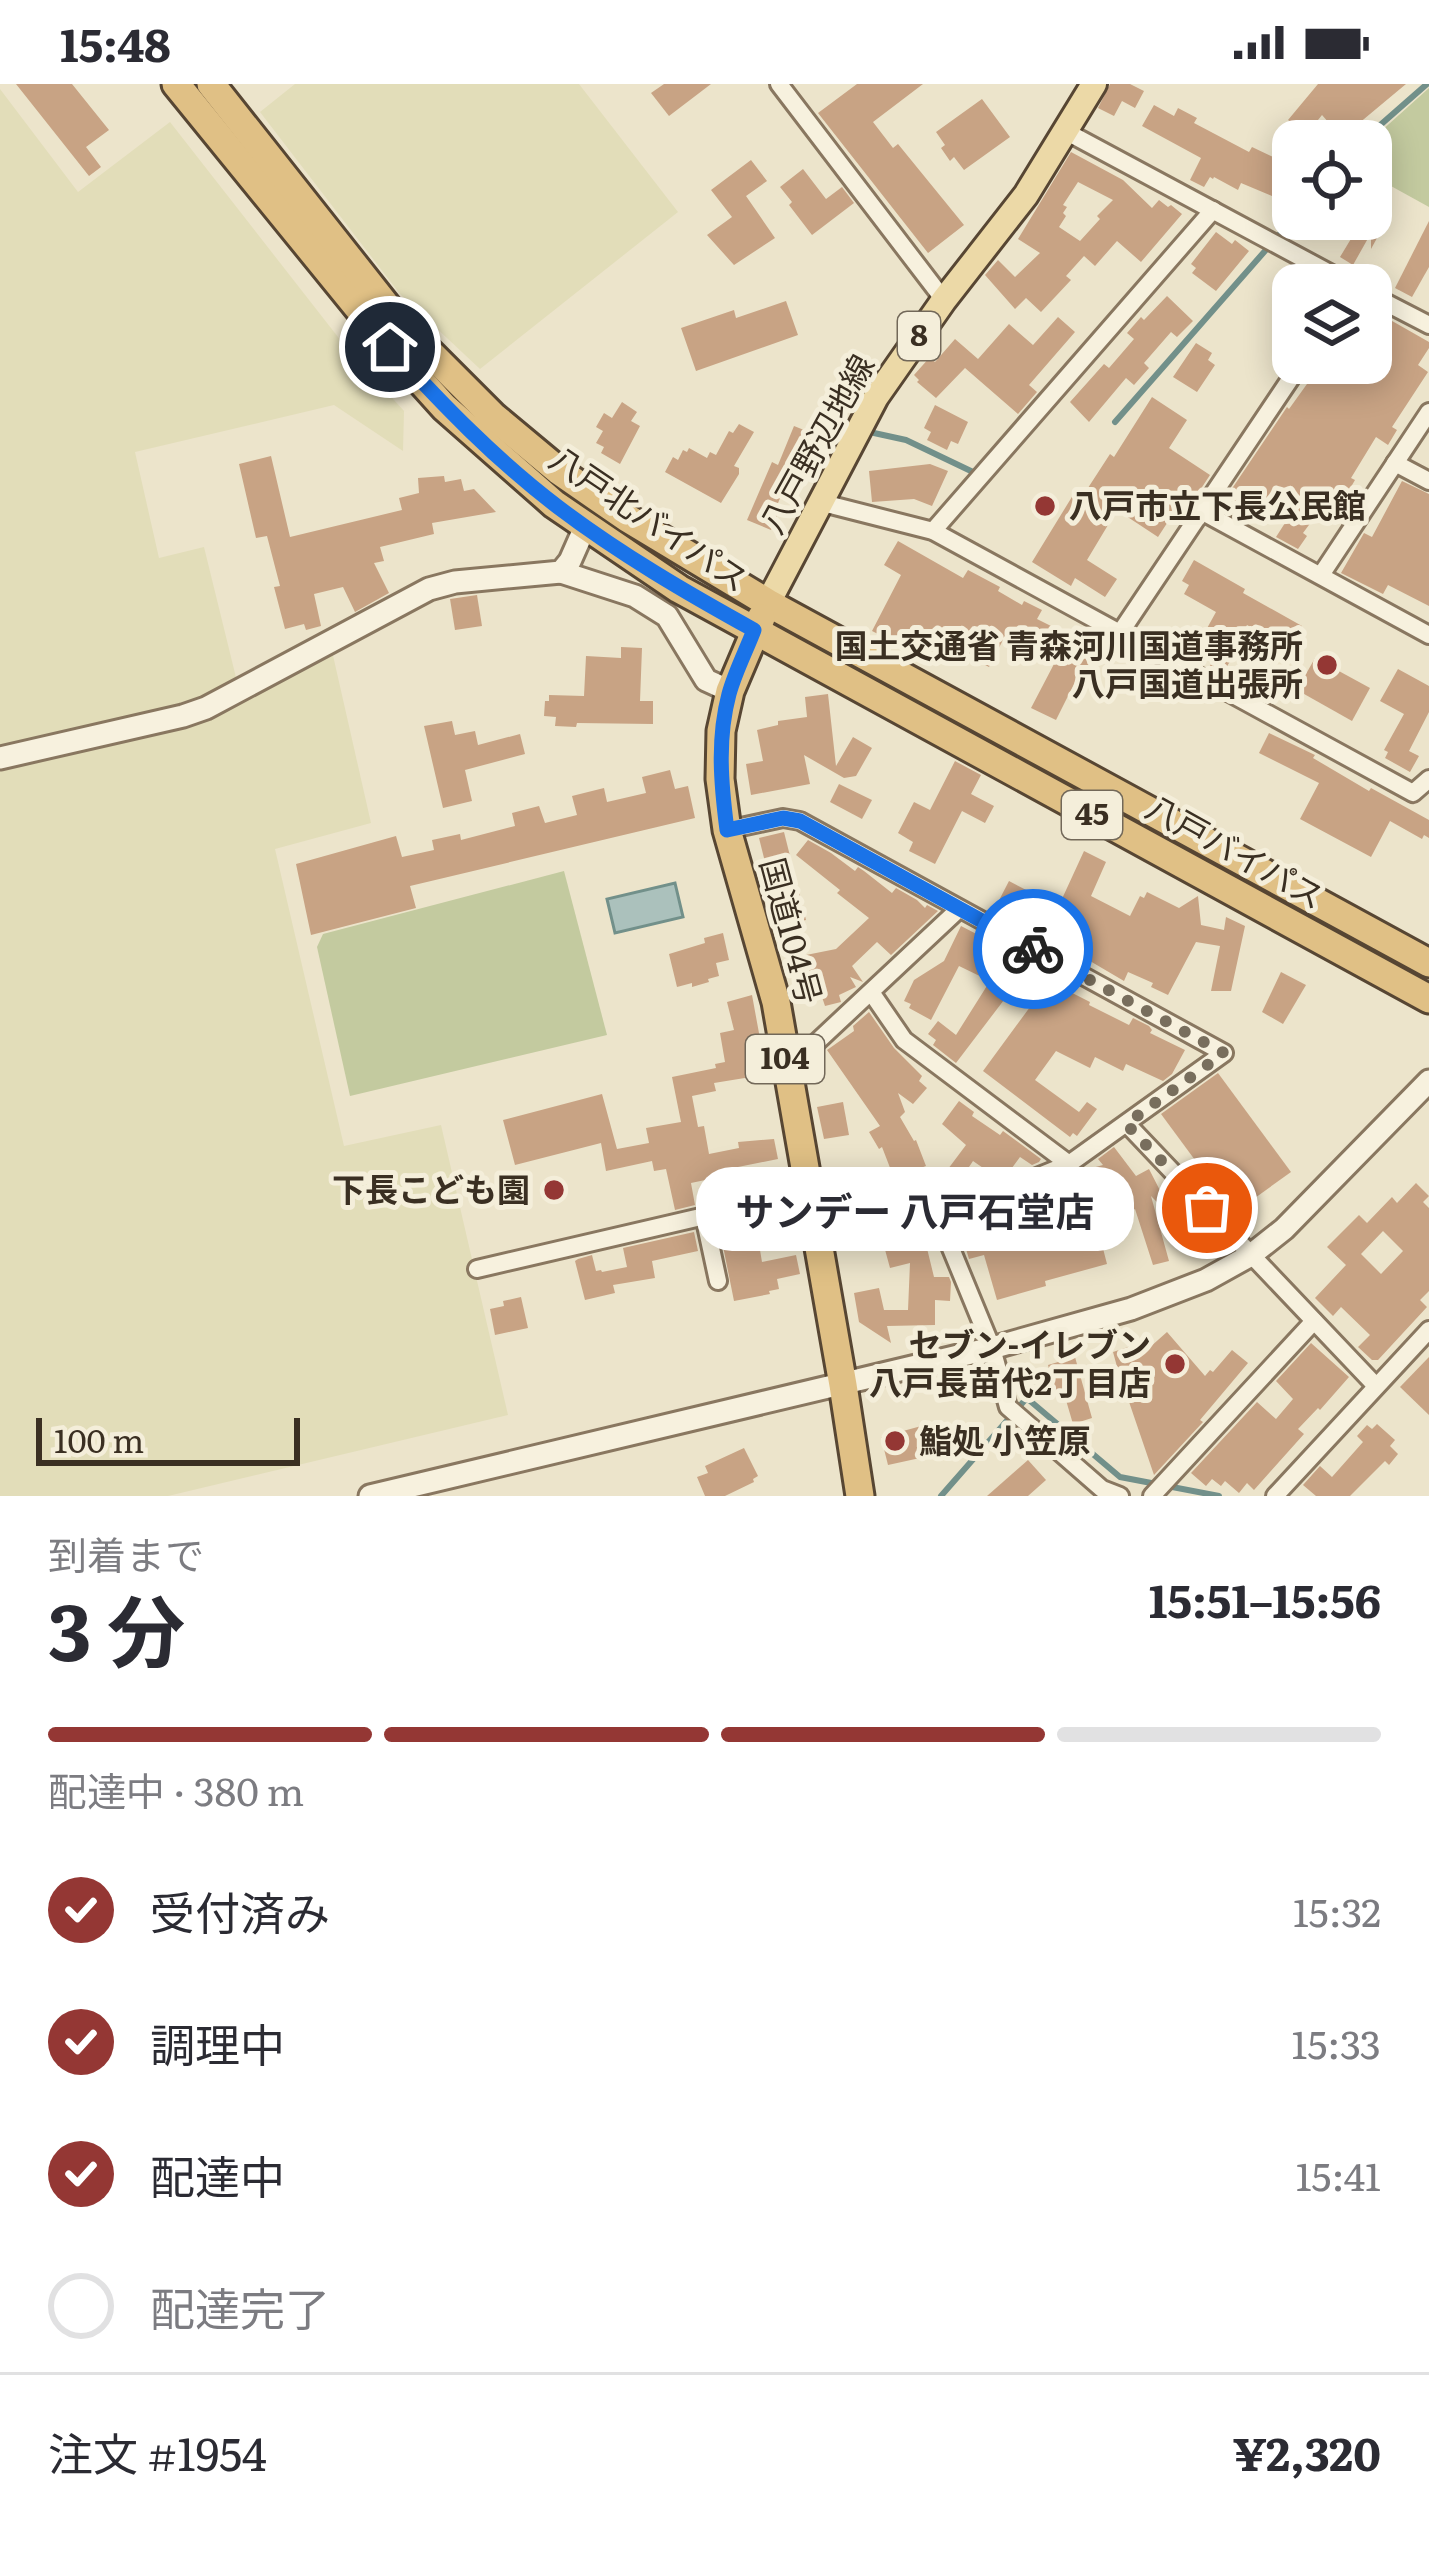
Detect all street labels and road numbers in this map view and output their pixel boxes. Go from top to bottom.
road number: 8 [898,312,940,360]
street label: 八戸野辺地線 [745,344,884,541]
street label: 八戸北バイパス [541,432,760,602]
street label: 八戸バイパス [1138,781,1334,919]
road number: 45 [1062,791,1122,839]
street label: 国道104号 [750,852,836,1009]
road number: 104 [746,1035,824,1083]

